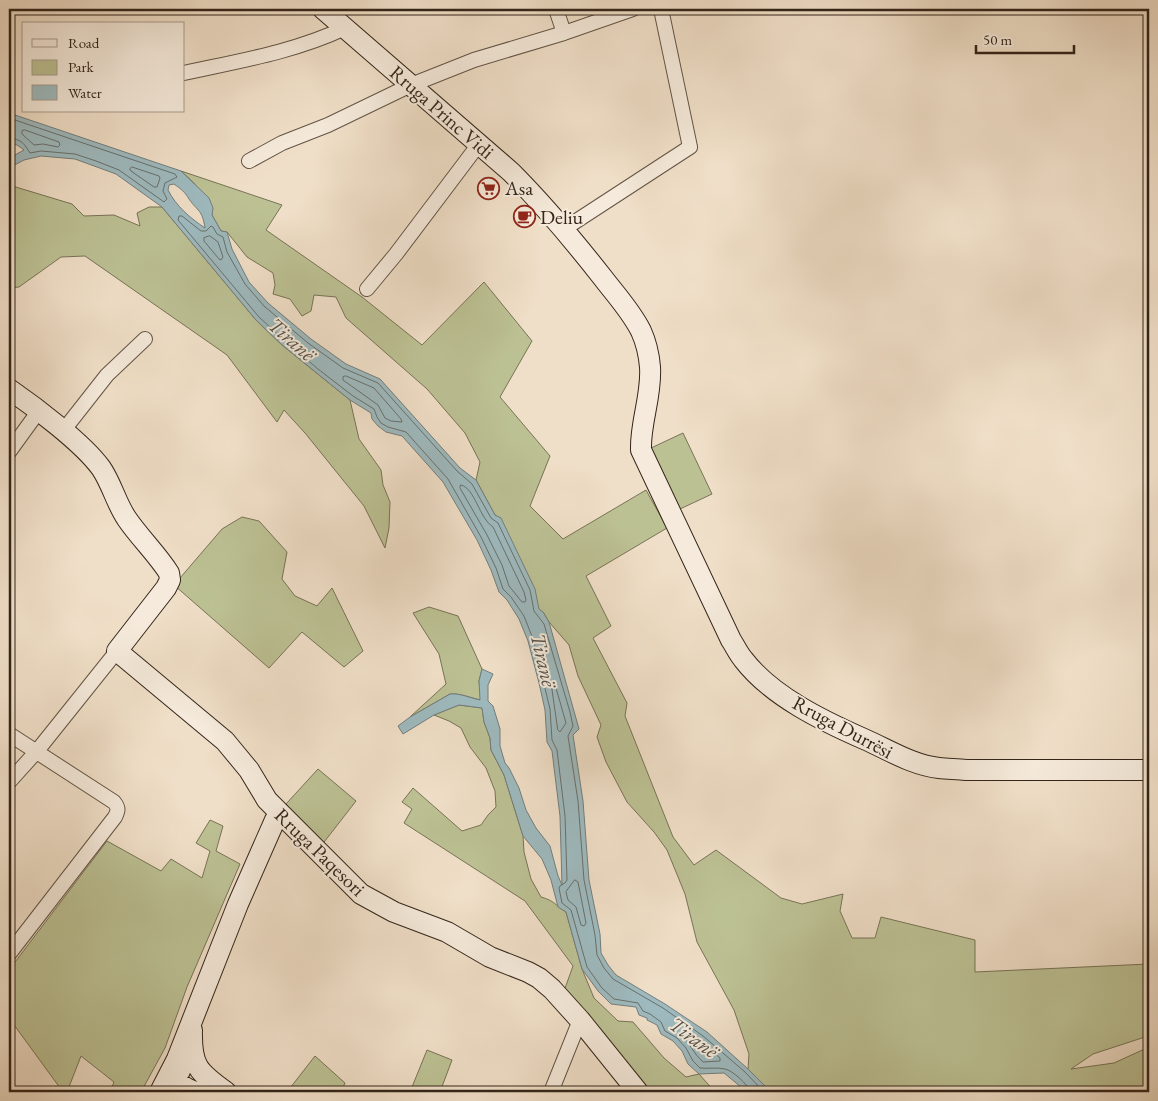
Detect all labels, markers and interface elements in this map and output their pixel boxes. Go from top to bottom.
legend [22,22,185,112]
scale bar [976,22,1073,54]
text: 50 m [983,30,1012,49]
text: Road [68,33,100,52]
text: Park [68,57,95,76]
street label: Rruga Princ Vidi [384,59,500,165]
text: Water [68,83,102,102]
place label: Asa [504,175,533,201]
supermarket icon: Asa [477,176,501,200]
place label: Deliu [540,204,584,230]
cafe icon: Deliu [512,205,536,229]
water label: Tiranë [263,311,323,369]
water label: Tiranë [525,631,564,692]
street label: Rruga Durrësi [788,690,898,764]
street label: Rruga Paqesori [269,802,371,902]
water label: Tiranë [664,1010,726,1066]

